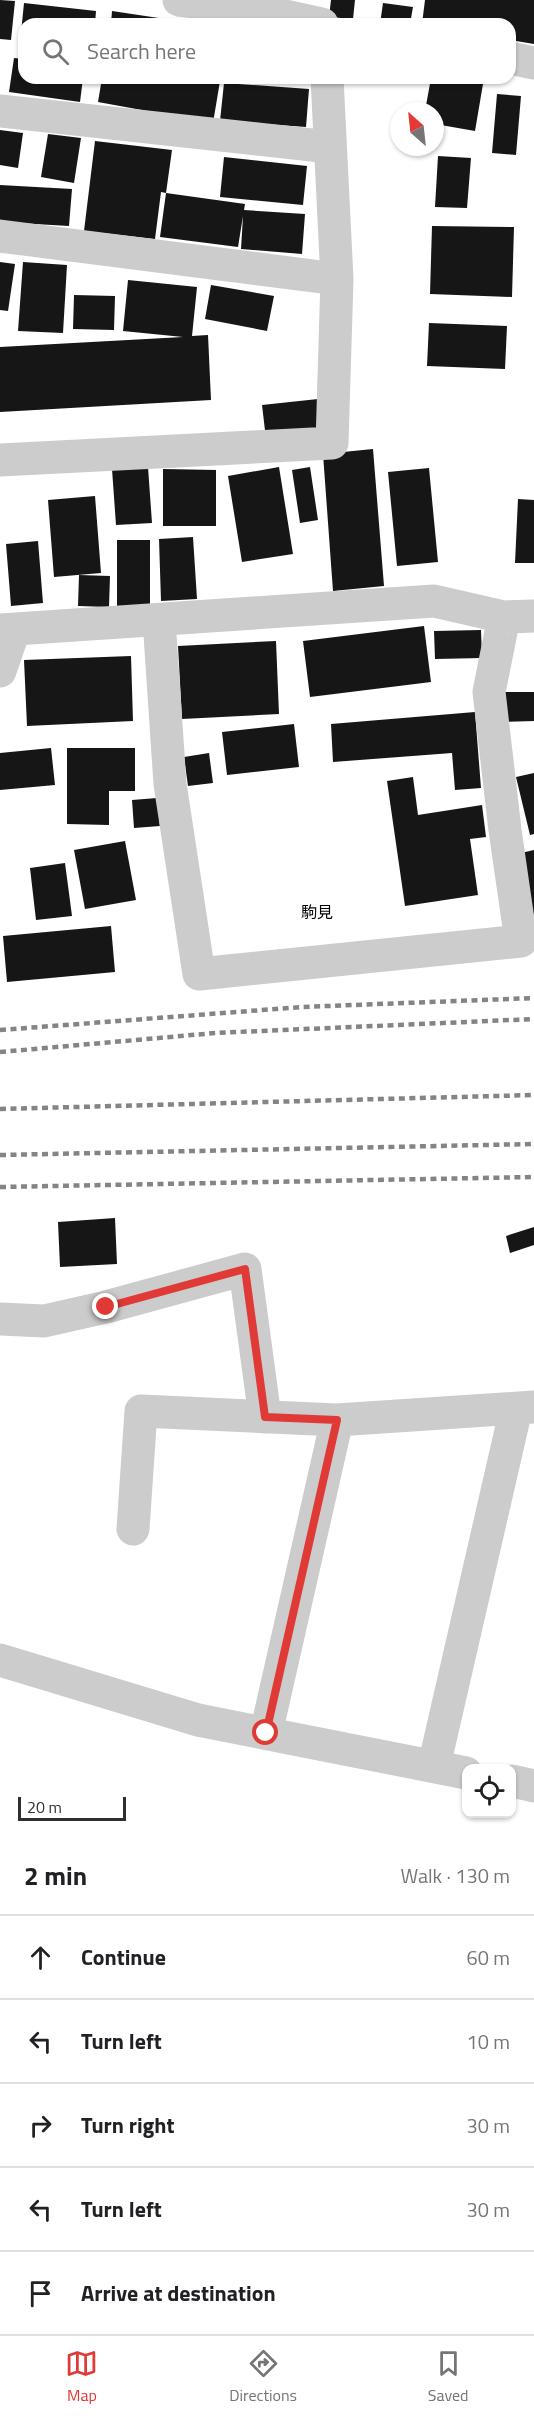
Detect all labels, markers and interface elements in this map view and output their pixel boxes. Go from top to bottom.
search box [18,18,516,84]
text: Search here [87,34,196,68]
icon: search [39,35,72,68]
north arrow [390,102,444,156]
district label: 駒見 [301,900,333,924]
route end [92,1293,118,1319]
route start [252,1719,278,1745]
map controls [462,1764,516,1818]
button: locate [462,1764,516,1818]
scale bar [18,1794,126,1822]
text: 20 m [27,1795,62,1819]
text: 2 min [24,1856,87,1895]
text: Walk · 130 m [401,1860,510,1891]
text: Continue [81,1940,166,1974]
icon: ahead [24,1941,57,1974]
text: 60 m [466,1942,510,1973]
text: Turn left [81,2024,162,2058]
icon: left [24,2025,57,2058]
text: 10 m [466,2026,510,2057]
text: Turn right [81,2108,175,2142]
icon: right [24,2109,57,2142]
text: 30 m [466,2110,510,2141]
text: Turn left [81,2192,162,2226]
icon: left [24,2193,57,2226]
text: 30 m [466,2194,510,2225]
text: Arrive at destination [81,2276,276,2310]
icon: arrive [24,2277,57,2310]
tab: Map [65,2347,98,2407]
tab: Directions [229,2347,297,2407]
tab: Saved [428,2347,469,2407]

